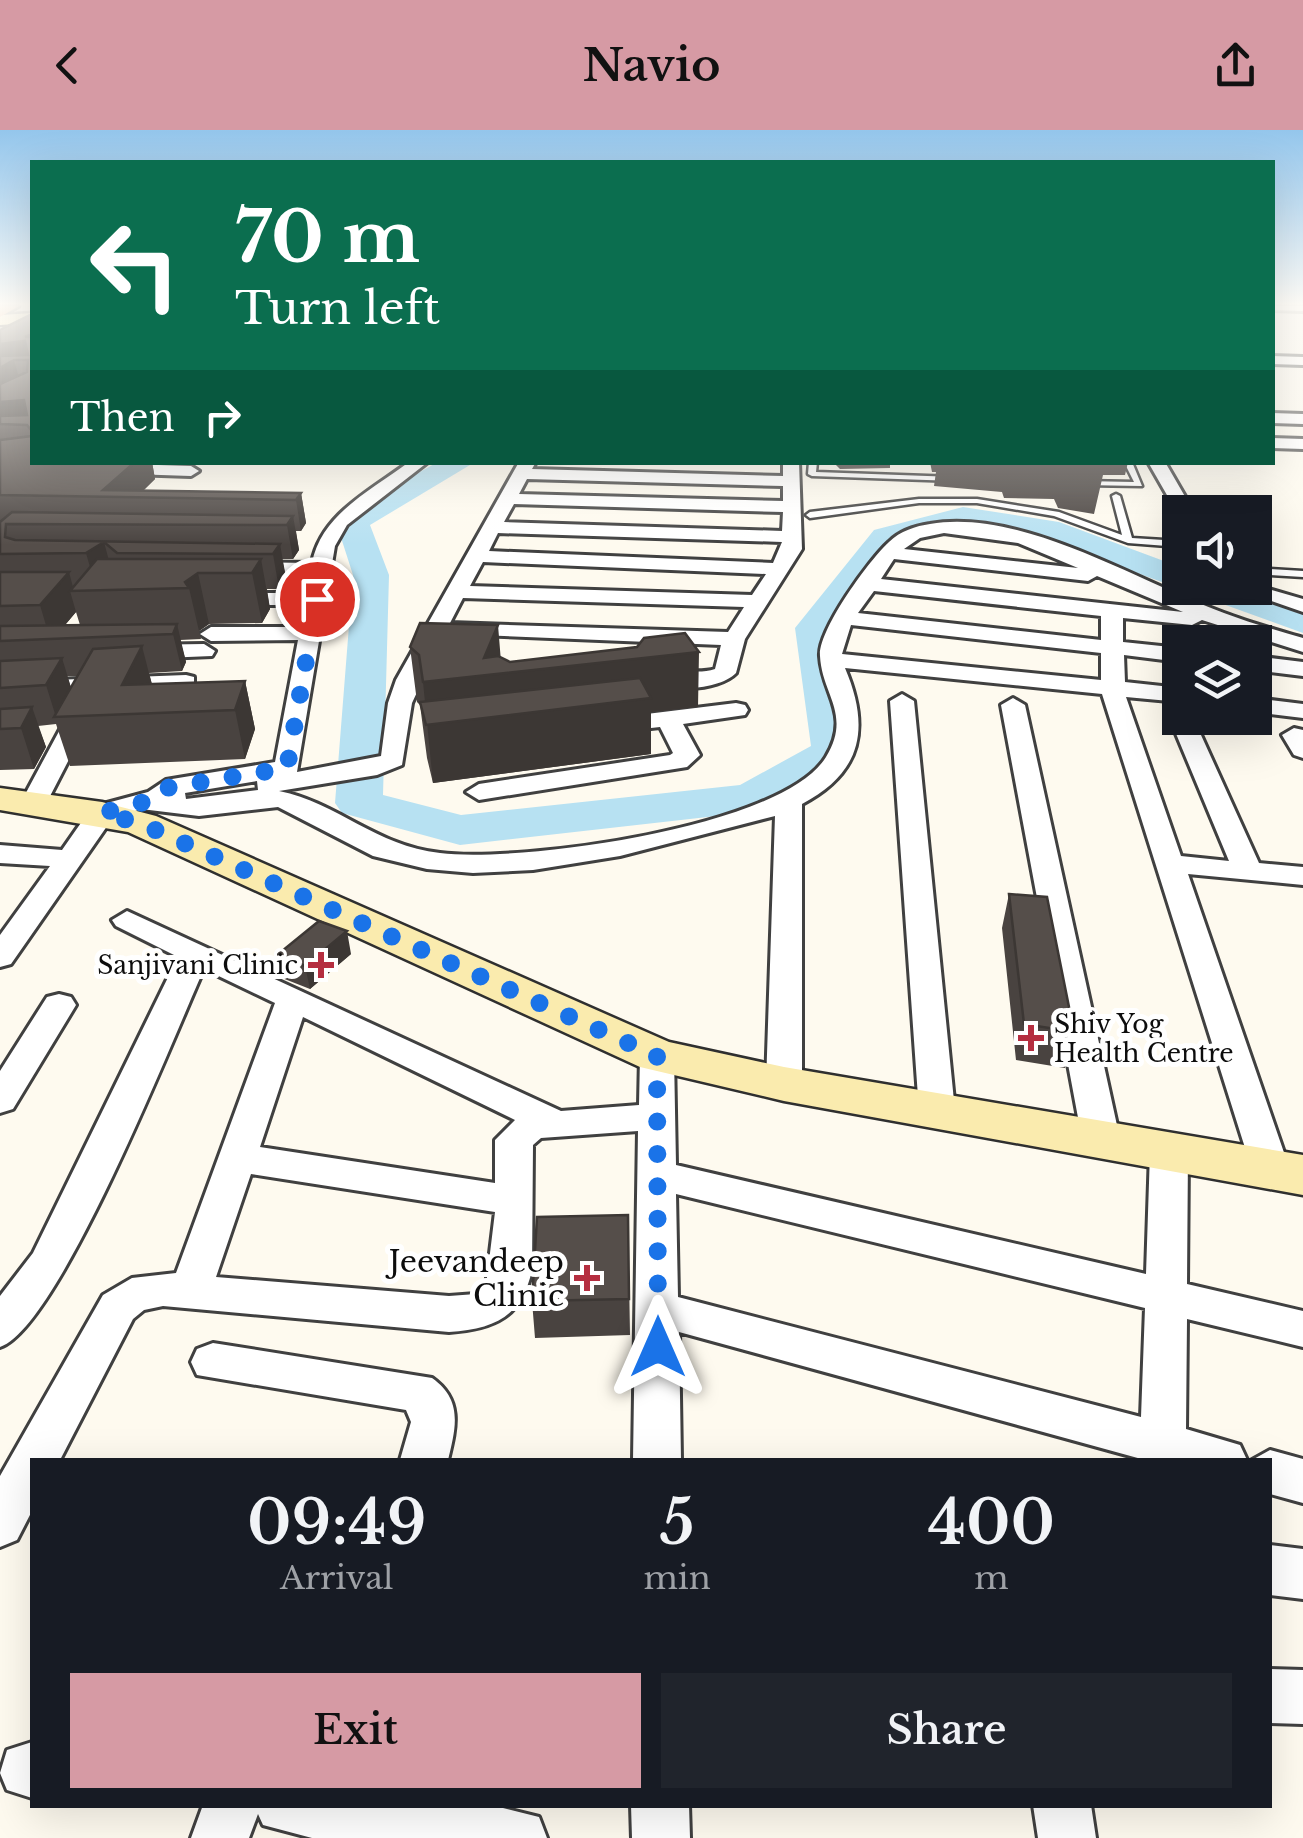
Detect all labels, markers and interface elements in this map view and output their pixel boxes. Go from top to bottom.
text: Navio [582,37,721,93]
icon: back [40,38,95,93]
icon: share [1208,38,1263,93]
text: 70 m [235,194,420,281]
icon: left [70,200,200,330]
text: Turn left [235,280,440,336]
icon: right [195,390,250,445]
text: Then [70,394,175,441]
map controls [1162,495,1272,735]
button: sound [1162,495,1272,605]
pin [275,557,360,642]
icon: arrive [290,572,345,627]
button: layers [1162,625,1272,735]
place label: Sanjivani Clinic [97,950,298,981]
marker: Sanjivani Clinic [308,952,334,978]
place label: Shiv Yog Health Centre [1054,1009,1234,1069]
marker: Shiv Yog Health Centre [1018,1025,1044,1051]
place label: Jeevandeep Clinic [385,1243,564,1314]
marker: Jeevandeep Clinic [574,1265,600,1291]
position arrow [606,1295,710,1399]
text: 09:49 [247,1486,427,1560]
text: 5 [660,1486,695,1560]
text: 400 [928,1486,1055,1560]
text: Arrival [280,1558,393,1598]
text: min [643,1558,711,1598]
text: m [974,1558,1009,1598]
button: Exit [70,1673,641,1788]
button: Share [661,1673,1232,1788]

